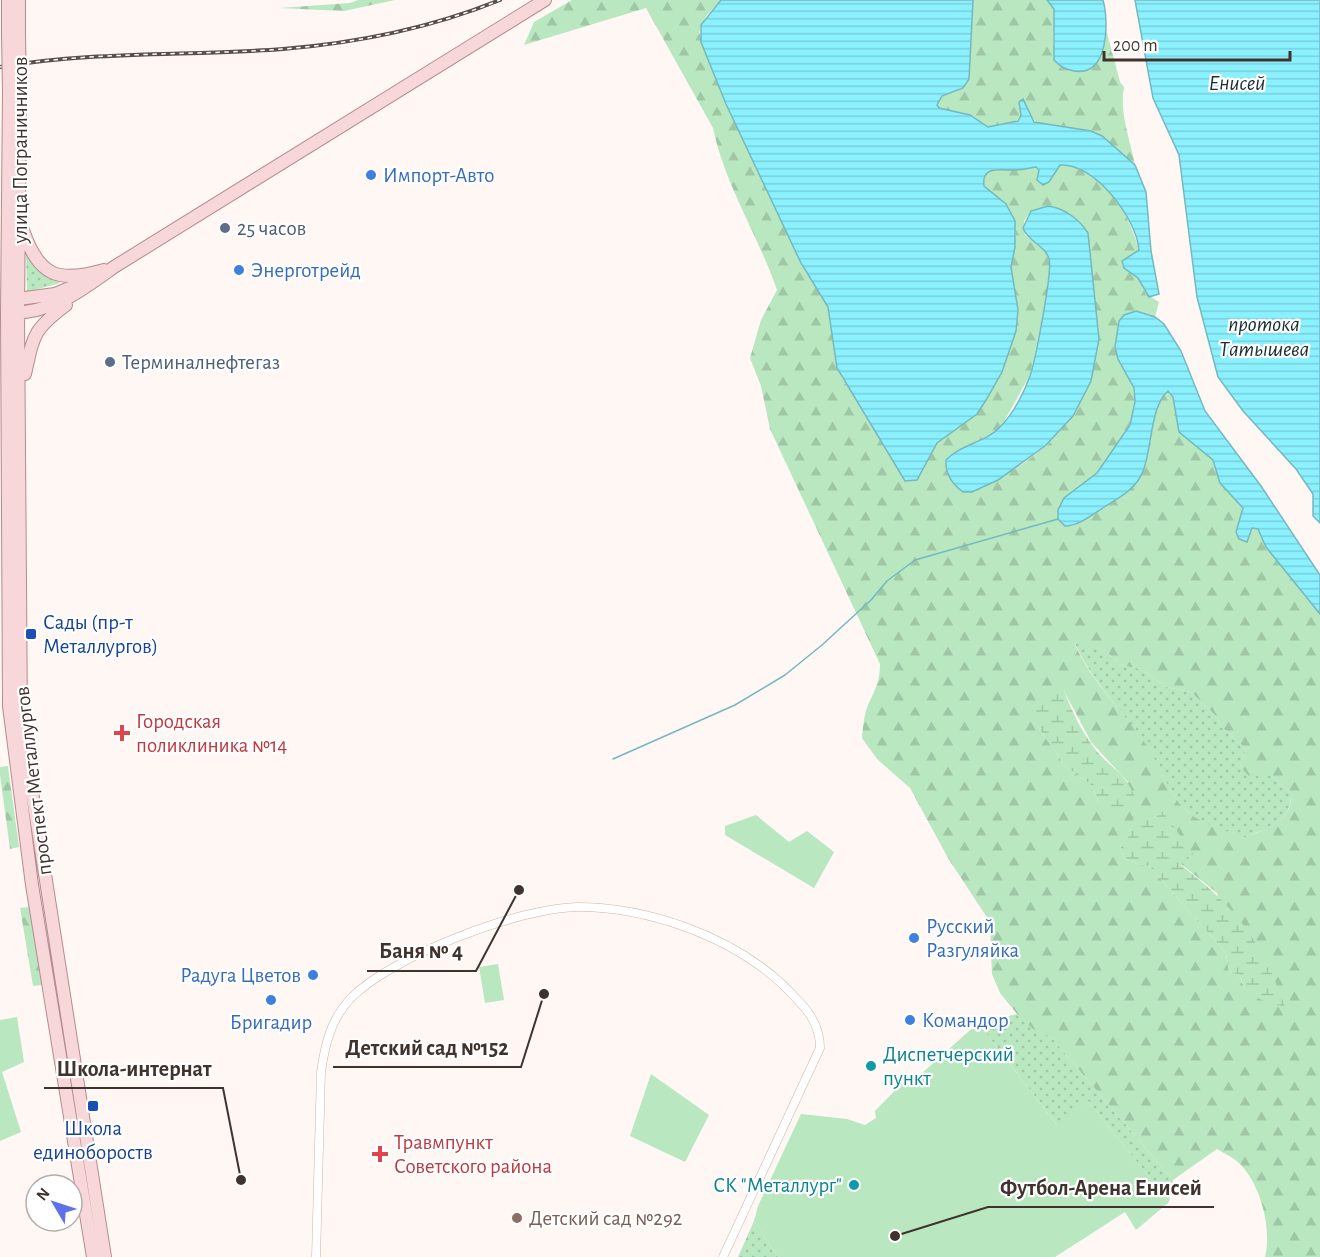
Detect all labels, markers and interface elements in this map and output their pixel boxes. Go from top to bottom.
scale bar [1104,24,1290,62]
text: 200 m [1113,37,1158,55]
street label: улица Пограничников [10,57,31,244]
water label: Енисей [1209,72,1265,94]
place label: Импорт-Авто [383,165,494,186]
marker: Импорт-Авто [364,168,378,182]
place label: 25 часов [237,218,306,239]
marker: 25 часов [218,221,232,235]
place label: Энерготрейд [251,260,361,281]
marker: Энерготрейд [232,263,246,277]
water label: протока Татышева [1219,313,1309,360]
place label: Терминалнефтегаз [122,352,280,373]
marker: Терминалнефтегаз [103,355,117,369]
place label: Сады (пр-т Металлургов) [43,612,158,657]
marker: Сады (пр-т Металлургов) [24,627,38,641]
street label: проспект Металлургов [11,685,56,877]
place label: Городская поликлиника №14 [136,711,287,756]
marker: Городская поликлиника №14 [113,724,131,742]
place label: Русский Разгуляйка [926,916,1020,961]
callout: Баня № 4 [367,931,476,971]
marker: Русский Разгуляйка [907,931,921,945]
text: Баня № 4 [379,940,463,962]
place label: Радуга Цветов [180,965,301,986]
marker: Радуга Цветов [306,968,320,982]
marker: Бригадир [264,993,278,1007]
place label: Командор [922,1010,1009,1031]
place label: Бригадир [230,1012,312,1033]
marker: Командор [903,1013,917,1027]
callout: Детский сад №152 [333,1027,521,1067]
text: Детский сад №152 [345,1037,509,1059]
place label: Диспетчерский пункт [883,1044,1014,1089]
callout: Школа-интернат [44,1048,223,1088]
text: Школа-интернат [57,1058,212,1080]
marker: Диспетчерский пункт [864,1059,878,1073]
marker: Школа единобороств [86,1099,100,1113]
place label: Школа единобороств [33,1118,153,1163]
place label: Травмпункт Советского района [394,1132,552,1177]
marker: Травмпункт Советского района [371,1145,389,1163]
callout: Футбол-Арена Енисей [988,1167,1214,1207]
north arrow [24,1173,84,1233]
place label: СК "Металлург" [713,1175,842,1196]
text: Футбол-Арена Енисей [1000,1177,1202,1200]
marker: СК "Металлург" [847,1178,861,1192]
text: N [33,1185,53,1204]
place label: Детский сад №292 [529,1208,682,1229]
marker: Детский сад №292 [510,1211,524,1225]

